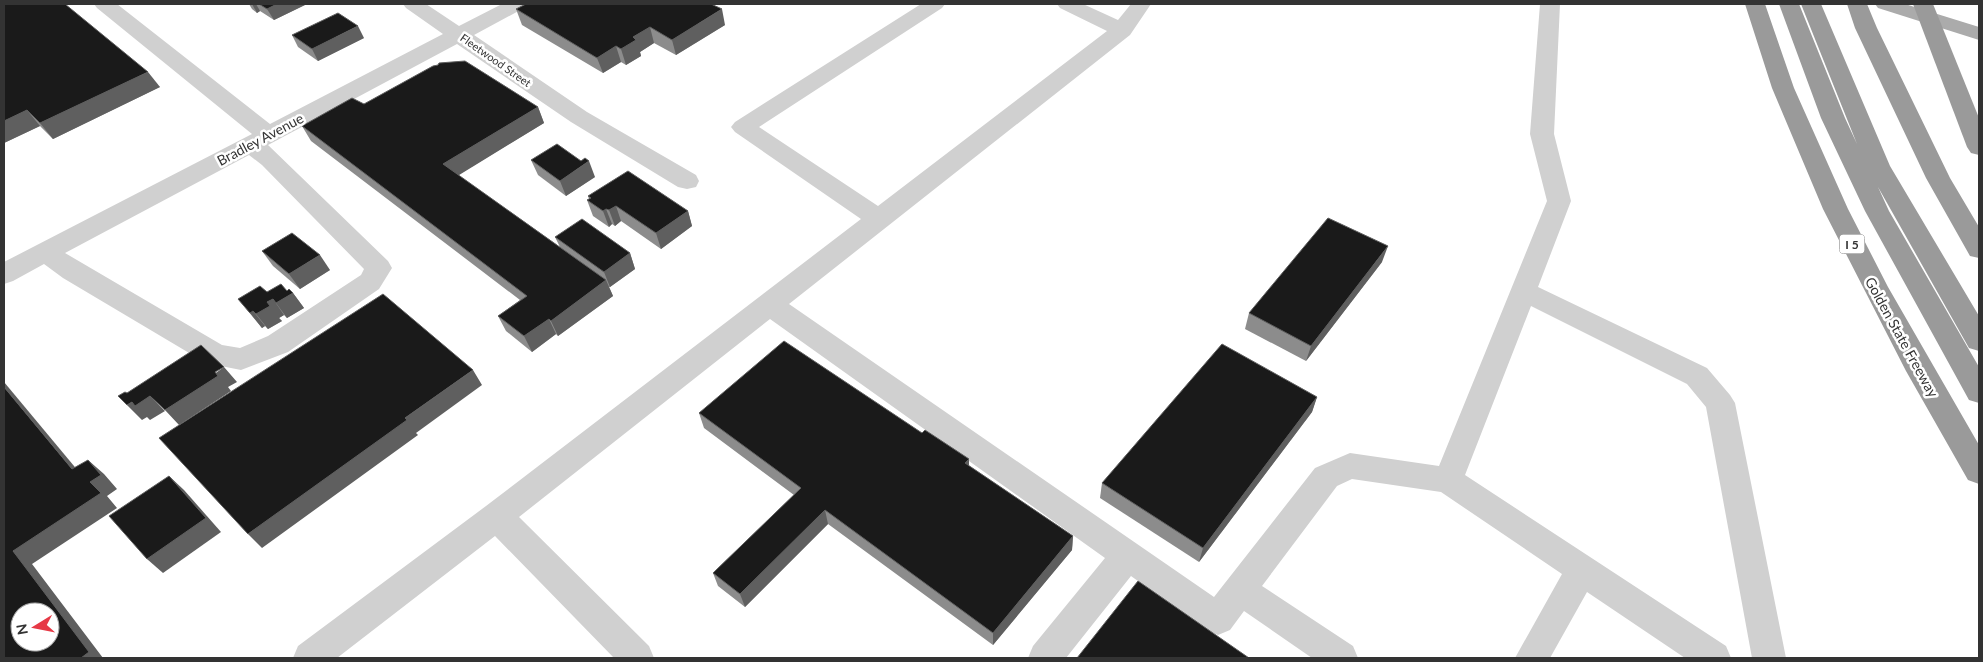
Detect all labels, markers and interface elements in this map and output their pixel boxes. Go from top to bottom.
street label: Fleetwood Street [458,31,534,89]
street label: Bradley Avenue [214,109,306,169]
road number: I 5 [1840,234,1864,253]
street label: Golden State Freeway [1862,274,1943,401]
north arrow [10,602,60,652]
text: N [12,623,31,636]

